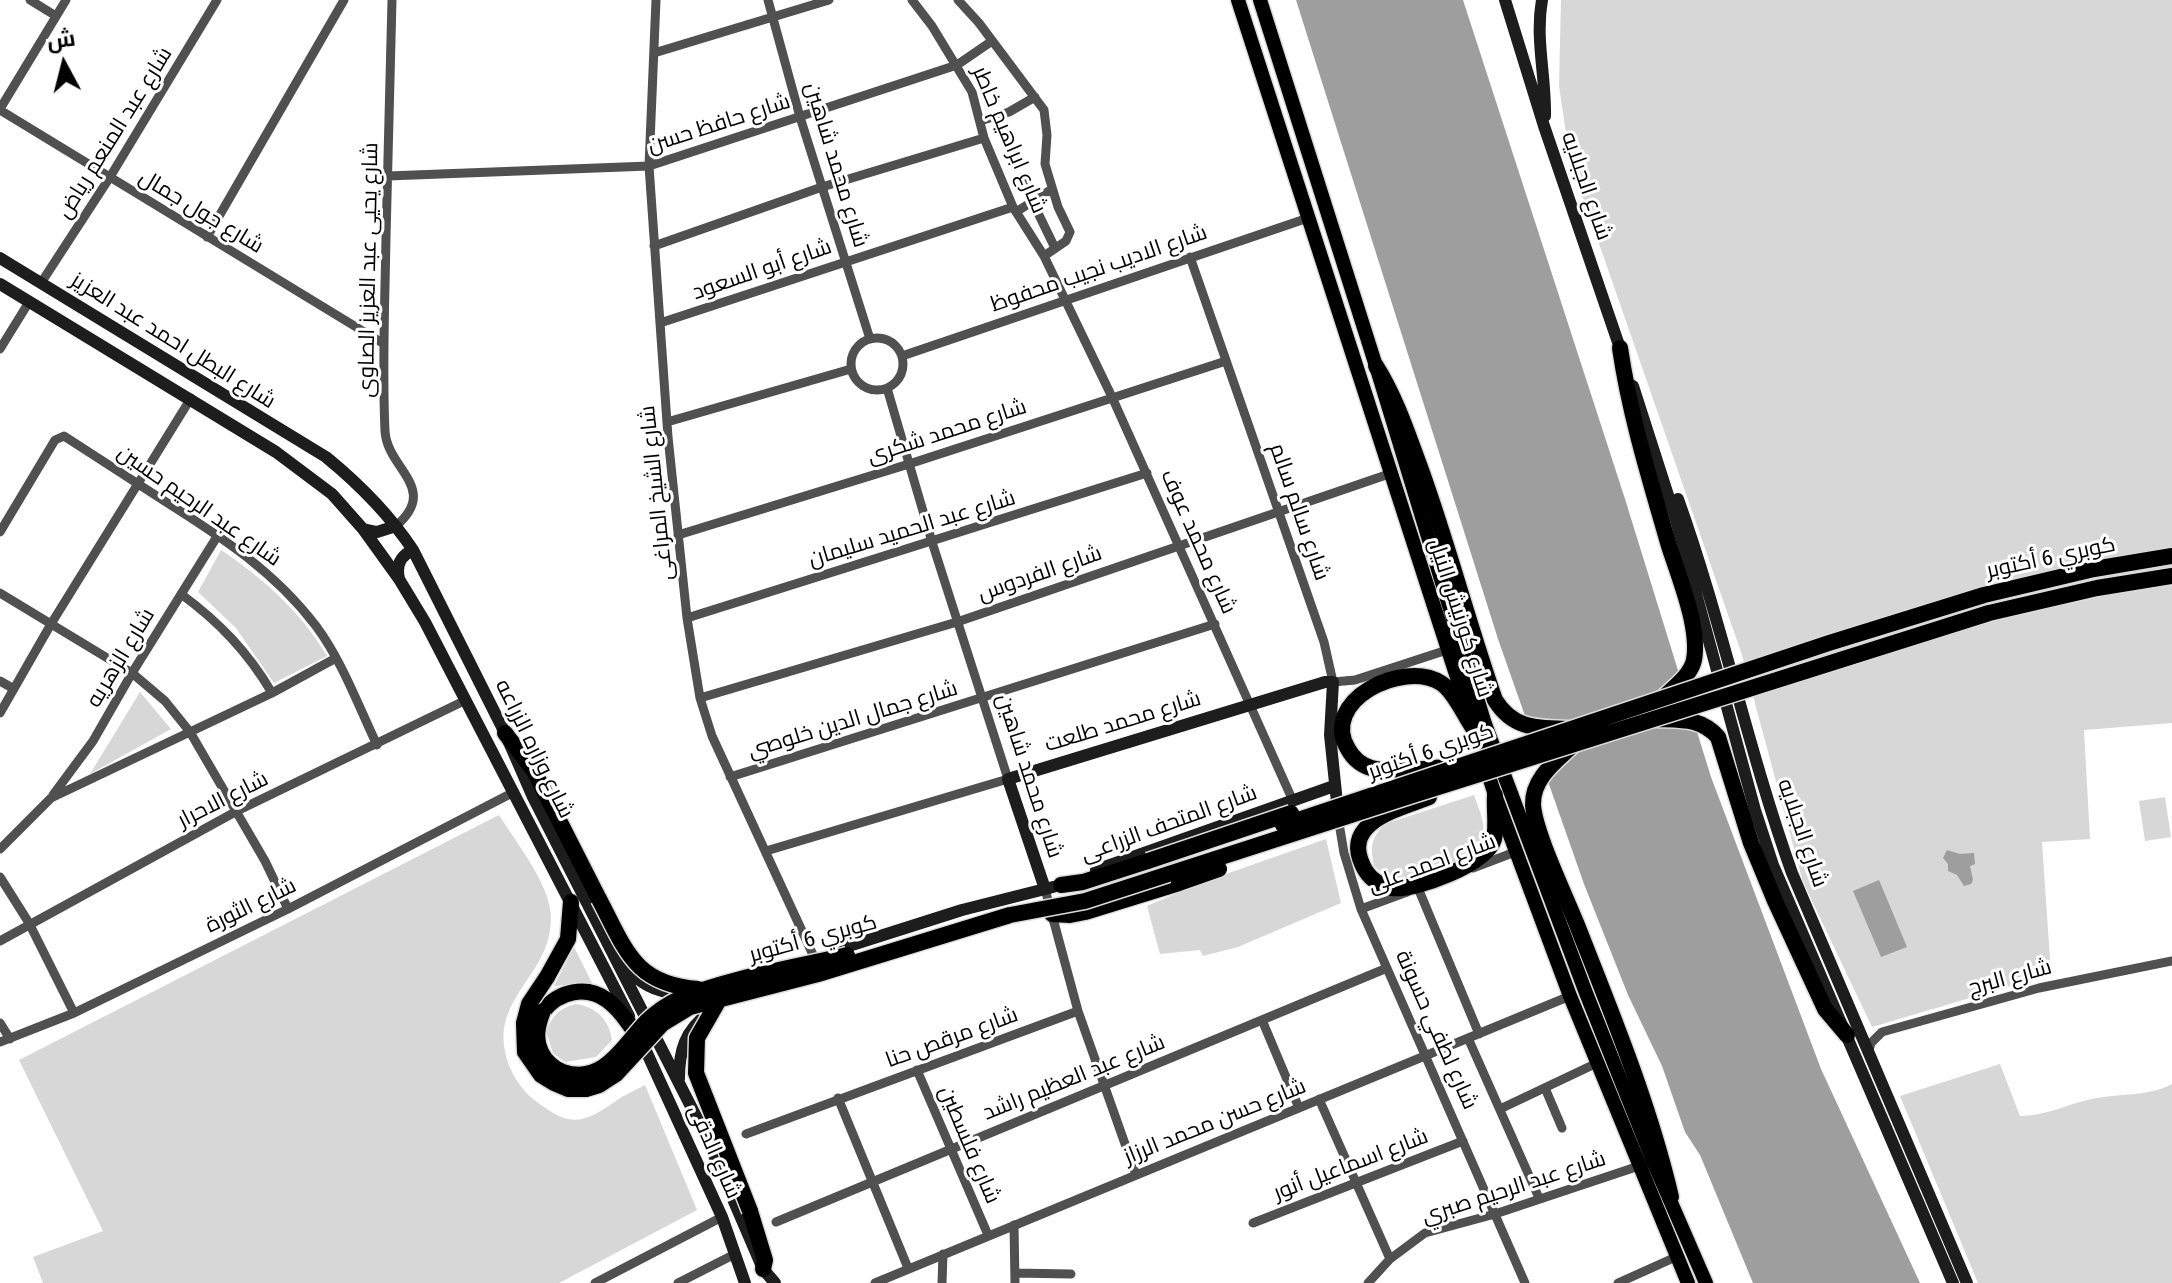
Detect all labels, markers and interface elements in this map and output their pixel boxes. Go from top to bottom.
north arrow [24,24,104,104]
text: ش [45,25,77,55]
street label: شارع عبد المنعم رياض [52,42,178,224]
street label: شارع ابراهيم خاطر [966,62,1052,218]
street label: شارع محمد شاهين [798,79,874,251]
street label: شارع حافظ حسن [644,88,794,160]
street label: شارع الجبلايه [1555,128,1617,244]
street label: شارع يحيى عبد العزيز الصاوى [354,142,384,398]
street label: شارع جول جمال [134,164,268,260]
street label: شارع الاديب نجيب محفوظ [987,220,1211,318]
street label: شارع أبو السعود [689,234,835,306]
street label: شارع البطل احمد عبد العزيز [66,267,280,415]
street label: شارع محمد شكرى [864,394,1030,470]
street label: شارع الشيخ المراغى [635,404,679,582]
street label: شارع عبد الرحيم حسين [112,440,286,572]
street label: شارع سالم سالم [1263,440,1335,584]
street label: شارع محمد عوف [1154,466,1242,618]
street label: شارع عبد الحميد سليمان [805,485,1019,573]
street label: كوبري 6 أكتوبر [1984,531,2118,585]
street label: شارع كورنيش النيل [1422,535,1498,701]
street label: شارع الفردوس [974,540,1106,608]
street label: شارع الزهريه [81,604,161,712]
street label: شارع وزاره الزراعه [489,675,579,823]
street label: شارع جمال الدين خلوصي [745,676,961,764]
street label: شارع محمد طلعت [1042,686,1204,758]
street label: شارع محمد شاهين [990,691,1068,861]
street label: كوبري 6 أكتوبر [1365,718,1497,786]
street label: شارع الاحرار [173,766,273,834]
street label: شارع الجبلايه [1771,775,1833,891]
street label: شارع المتحف الزراعى [1077,780,1261,868]
street label: شارع احمد على [1365,829,1499,899]
street label: شارع الثورة [201,873,301,939]
street label: كوبري 6 أكتوبر [746,909,880,969]
street label: شارع لطفي حسونة [1389,946,1483,1114]
street label: شارع البرج [1965,954,2055,1002]
street label: شارع مرقص حنا [882,1002,1022,1074]
street label: شارع عبد العظيم راشد [979,1029,1169,1127]
street label: شارع حسن محمد الرزاز [1120,1073,1310,1171]
street label: شارع فلسطين [932,1082,1006,1208]
street label: شارع الدقى [682,1101,746,1203]
street label: شارع اسماعيل أنور [1270,1123,1432,1207]
street label: شارع عبد الرحيم صبري [1419,1146,1609,1230]

